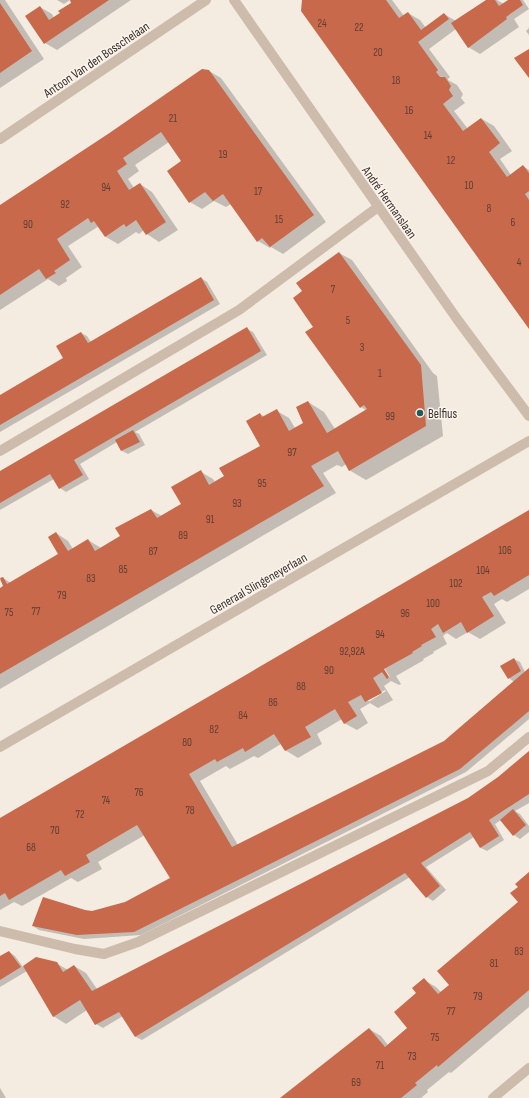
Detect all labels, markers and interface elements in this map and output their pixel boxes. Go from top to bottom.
house number: 24 [317,17,327,30]
street label: Antoon Van den Bosschelaan [40,18,153,102]
house number: 22 [354,21,364,34]
house number: 20 [373,46,383,59]
house number: 18 [392,74,401,87]
house number: 16 [405,104,414,117]
house number: 21 [169,112,177,125]
house number: 14 [424,129,433,142]
house number: 19 [219,148,227,161]
house number: 12 [447,154,456,167]
street label: André Hermanslaan [358,162,420,242]
house number: 10 [465,179,473,192]
house number: 94 [101,181,111,194]
house number: 17 [254,185,263,198]
house number: 92 [60,198,70,211]
house number: 8 [487,202,492,215]
house number: 15 [275,213,283,226]
house number: 6 [511,216,516,229]
house number: 90 [23,218,33,231]
house number: 4 [517,256,522,269]
house number: 7 [331,283,336,296]
house number: 5 [346,314,350,327]
house number: 3 [360,341,365,354]
house number: 1 [378,367,382,380]
place label: Belfius [428,406,458,422]
marker: Belfius [415,408,425,418]
house number: 99 [385,410,395,423]
house number: 97 [287,446,297,459]
house number: 95 [257,477,267,490]
house number: 93 [232,497,242,510]
house number: 91 [206,513,215,526]
house number: 89 [178,529,188,542]
house number: 106 [498,544,512,557]
house number: 87 [148,545,158,558]
street label: Generaal Slingeneyerlaan [207,550,310,618]
house number: 85 [118,563,128,576]
house number: 104 [476,564,490,577]
house number: 83 [86,572,96,585]
house number: 102 [449,577,463,590]
house number: 79 [57,589,67,602]
house number: 100 [426,597,440,610]
house number: 77 [32,605,41,618]
house number: 75 [5,606,13,619]
house number: 96 [400,607,410,620]
house number: 94 [375,628,385,641]
house number: 92,92A [339,645,365,658]
house number: 90 [324,664,334,677]
house number: 88 [296,680,306,693]
house number: 86 [268,696,278,709]
house number: 84 [238,709,248,722]
house number: 82 [209,723,219,736]
house number: 80 [182,736,192,749]
house number: 76 [134,786,144,799]
house number: 74 [102,794,111,807]
house number: 78 [185,804,195,817]
house number: 72 [76,808,85,821]
house number: 70 [50,824,60,837]
house number: 68 [26,841,36,854]
house number: 83 [514,945,524,958]
house number: 81 [490,957,498,970]
house number: 79 [473,990,483,1003]
house number: 77 [447,1005,456,1018]
house number: 75 [431,1031,439,1044]
house number: 73 [407,1050,417,1063]
house number: 71 [376,1059,384,1072]
house number: 69 [351,1076,361,1089]

